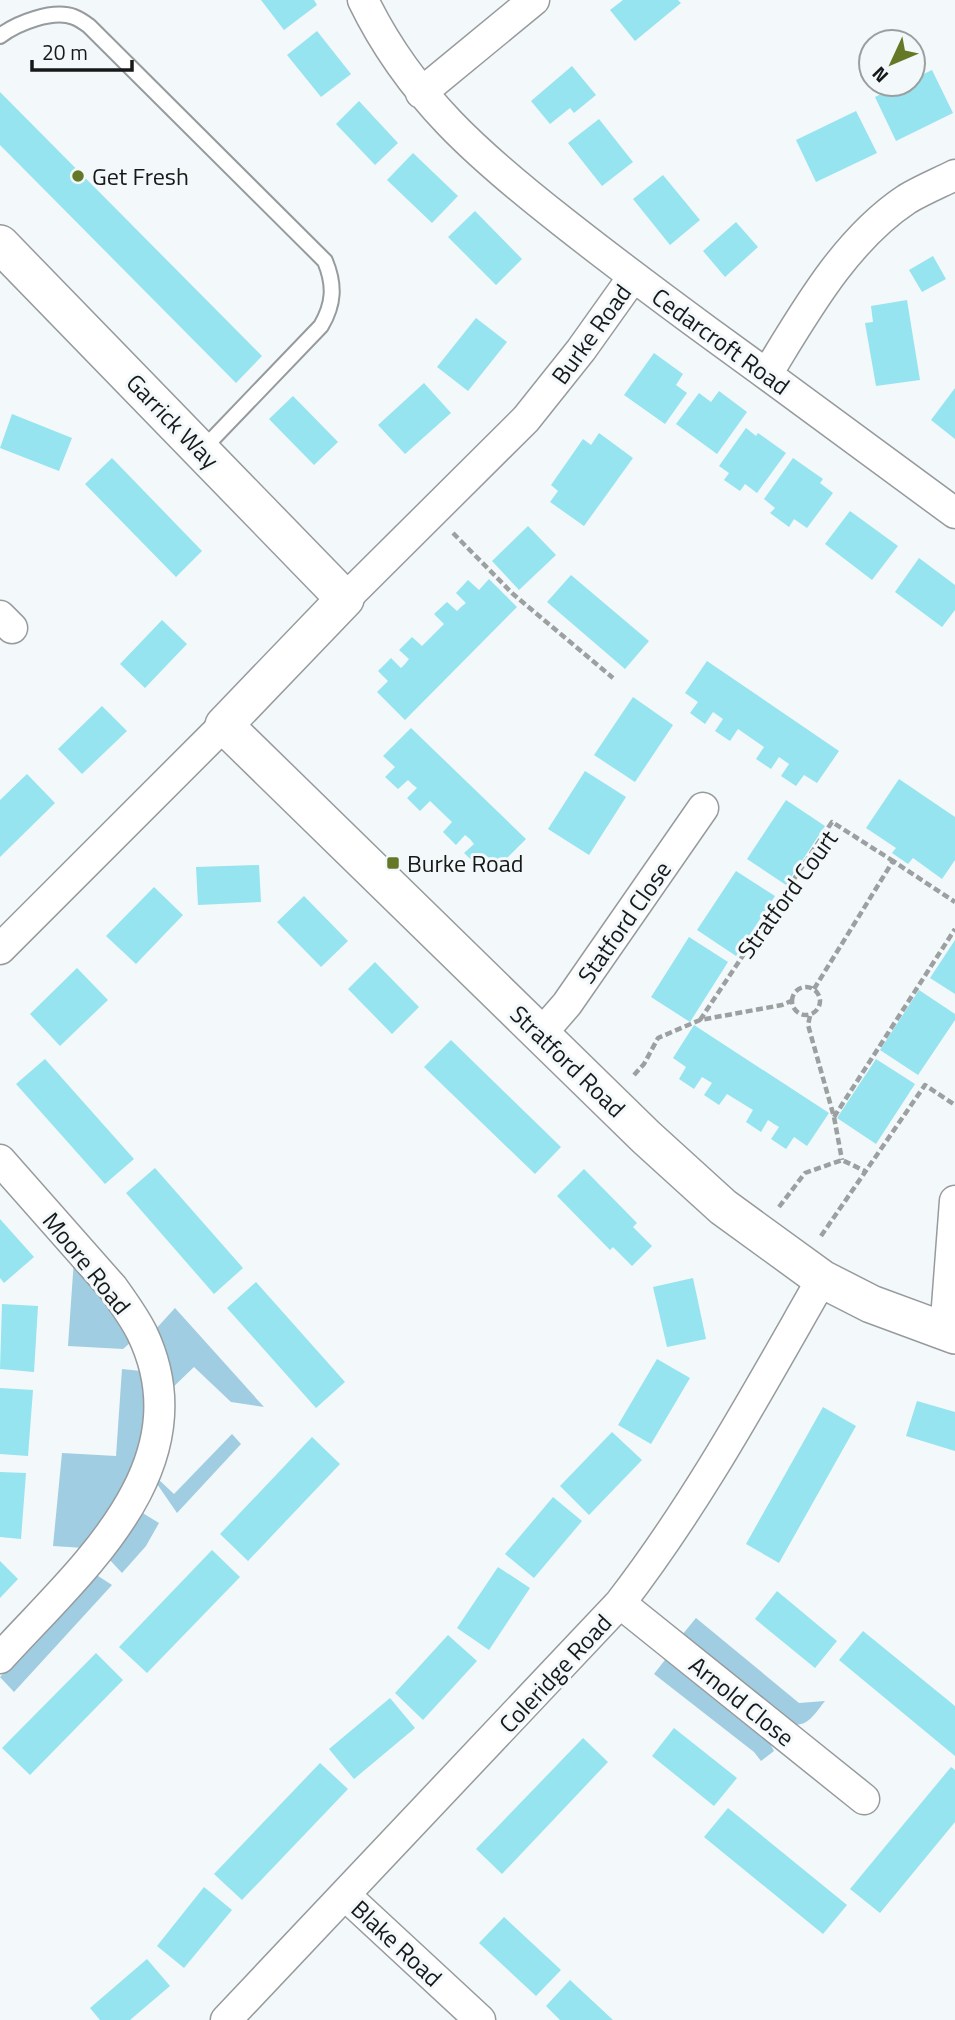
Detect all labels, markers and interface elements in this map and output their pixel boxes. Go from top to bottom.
scale bar [32,28,131,72]
north arrow [857,28,927,98]
text: 20 m [42,36,88,68]
text: N [864,60,894,90]
place label: Get Fresh [92,158,189,194]
marker: Get Fresh [70,168,86,184]
street label: Burke Road [542,276,640,392]
street label: Cedarcroft Road [645,279,797,403]
street label: Garrick Way [118,365,228,477]
street label: Stratford Court [728,822,846,966]
place label: Burke Road [407,845,523,881]
street label: Statford Close [568,853,680,991]
marker: Burke Road [385,855,401,871]
street label: Stratford Road [502,997,634,1125]
street label: Moore Road [34,1204,140,1322]
street label: Coleridge Road [490,1605,620,1741]
street label: Arnold Close [682,1647,802,1755]
street label: Blake Road [343,1891,451,1995]

